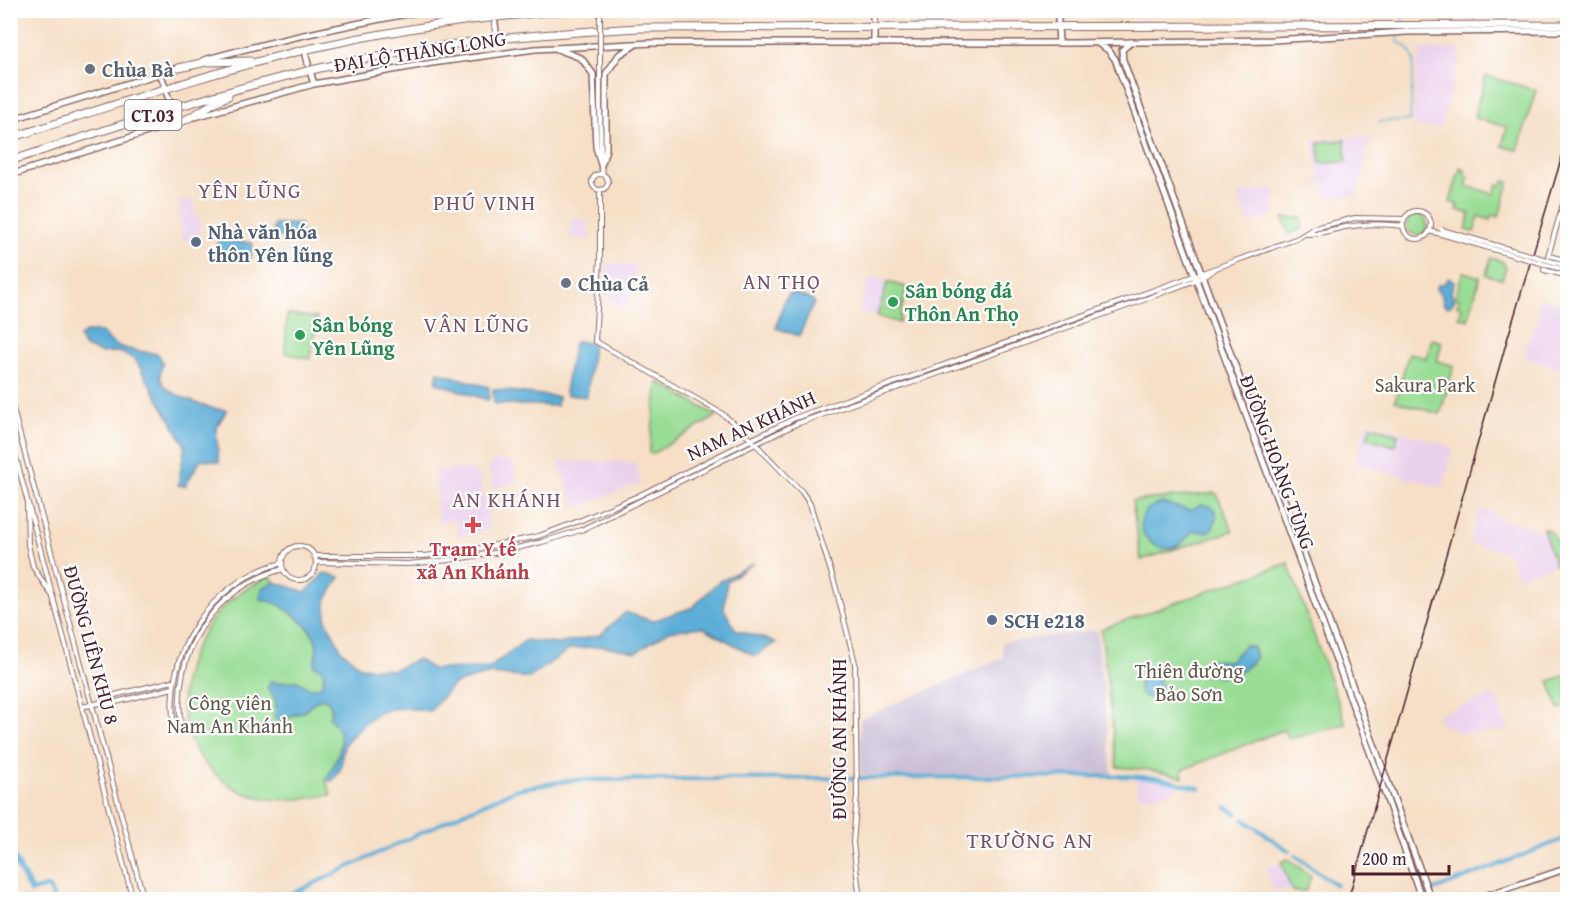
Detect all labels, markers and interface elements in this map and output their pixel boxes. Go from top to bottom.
street label: ĐẠI LỘ THĂNG LONG [332,23,508,79]
place label: Chùa Bà [102,55,175,84]
marker: Chùa Bà [83,62,97,76]
road number: CT.03 [124,100,182,130]
district label: YÊN LŨNG [198,175,302,206]
district label: PHÚ VINH [433,187,537,218]
place label: Nhà văn hóa thôn Yên lũng [208,217,333,269]
marker: Nhà văn hóa thôn Yên lũng [189,235,203,249]
district label: AN THỌ [743,266,821,297]
place label: Chùa Cả [578,269,650,298]
marker: Chùa Cả [559,276,573,290]
place label: Sân bóng đá Thôn An Thọ [905,276,1019,328]
marker: Sân bóng đá Thôn An Thọ [886,295,900,309]
district label: VÂN LŨNG [423,309,531,340]
place label: Sân bóng Yên Lũng [312,310,395,362]
marker: Sân bóng Yên Lũng [293,328,307,342]
park label: Sakura Park [1375,370,1476,399]
street label: ĐƯỜNG HOÀNG TÙNG [1233,371,1323,553]
street label: NAM AN KHÁNH [682,382,820,468]
district label: AN KHÁNH [452,484,562,515]
marker: Trạm Y tế xã An Khánh [464,516,482,534]
place label: Trạm Y tế xã An Khánh [417,534,529,586]
street label: ĐƯỜNG LIÊN KHU 8 [57,562,127,728]
place label: SCH e218 [1004,606,1085,635]
marker: SCH e218 [985,613,999,627]
park label: Thiên đường Bảo Sơn [1135,656,1243,708]
street label: ĐƯỜNG AN KHÁNH [824,659,853,819]
park label: Công viên Nam An Khánh [167,688,293,740]
district label: TRƯỜNG AN [966,824,1094,856]
scale bar [1353,838,1449,876]
text: 200 m [1362,845,1407,872]

